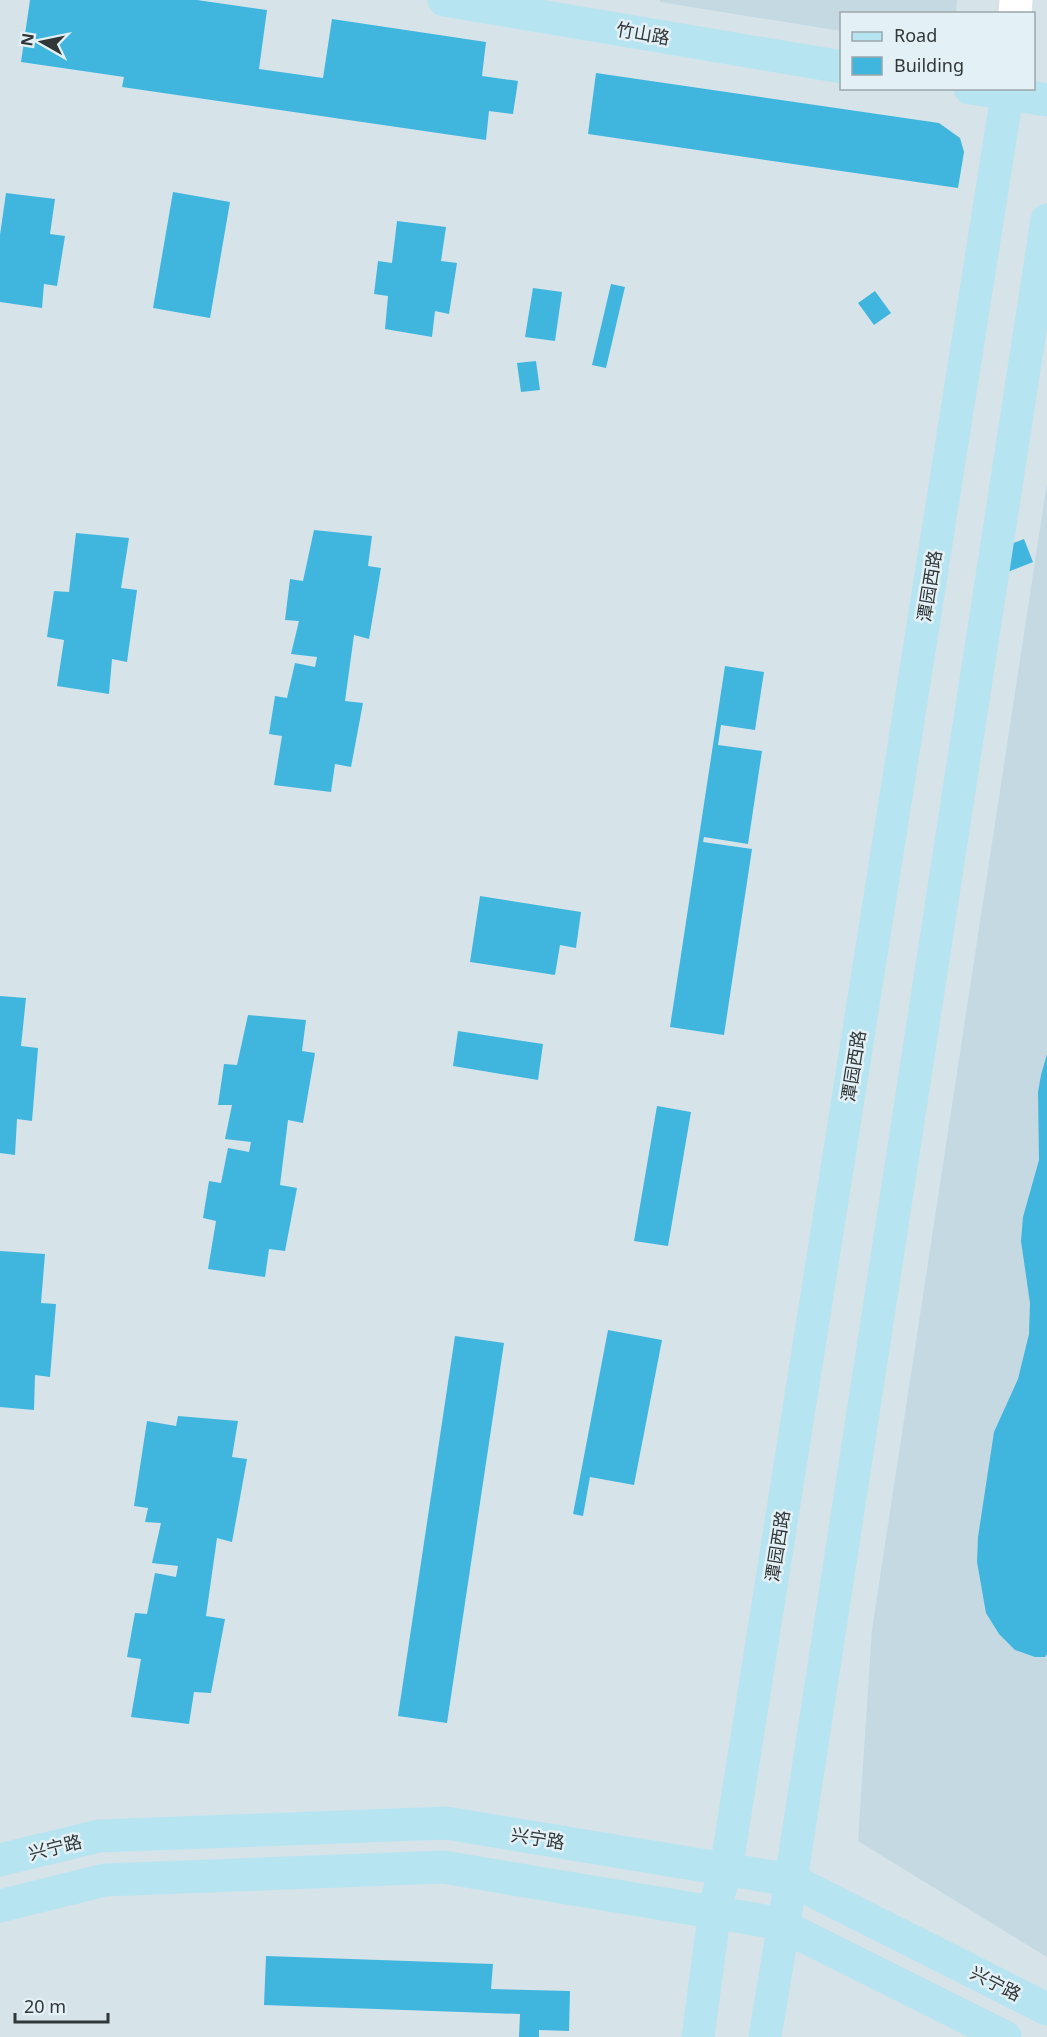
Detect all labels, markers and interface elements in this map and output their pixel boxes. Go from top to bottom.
north arrow [12,12,72,72]
legend [840,12,1035,90]
street label: 竹山路 [614,16,672,50]
text: Road [894,23,937,47]
text: N [15,32,39,48]
text: Building [894,53,964,77]
street label: 潭园西路 [912,549,946,623]
street label: 潭园西路 [836,1029,870,1103]
street label: 潭园西路 [760,1509,794,1583]
street label: 兴宁路 [509,1822,567,1854]
street label: 兴宁路 [26,1829,84,1865]
street label: 兴宁路 [966,1960,1026,2006]
scale bar [15,1986,108,2024]
text: 20 m [24,1994,66,2018]

